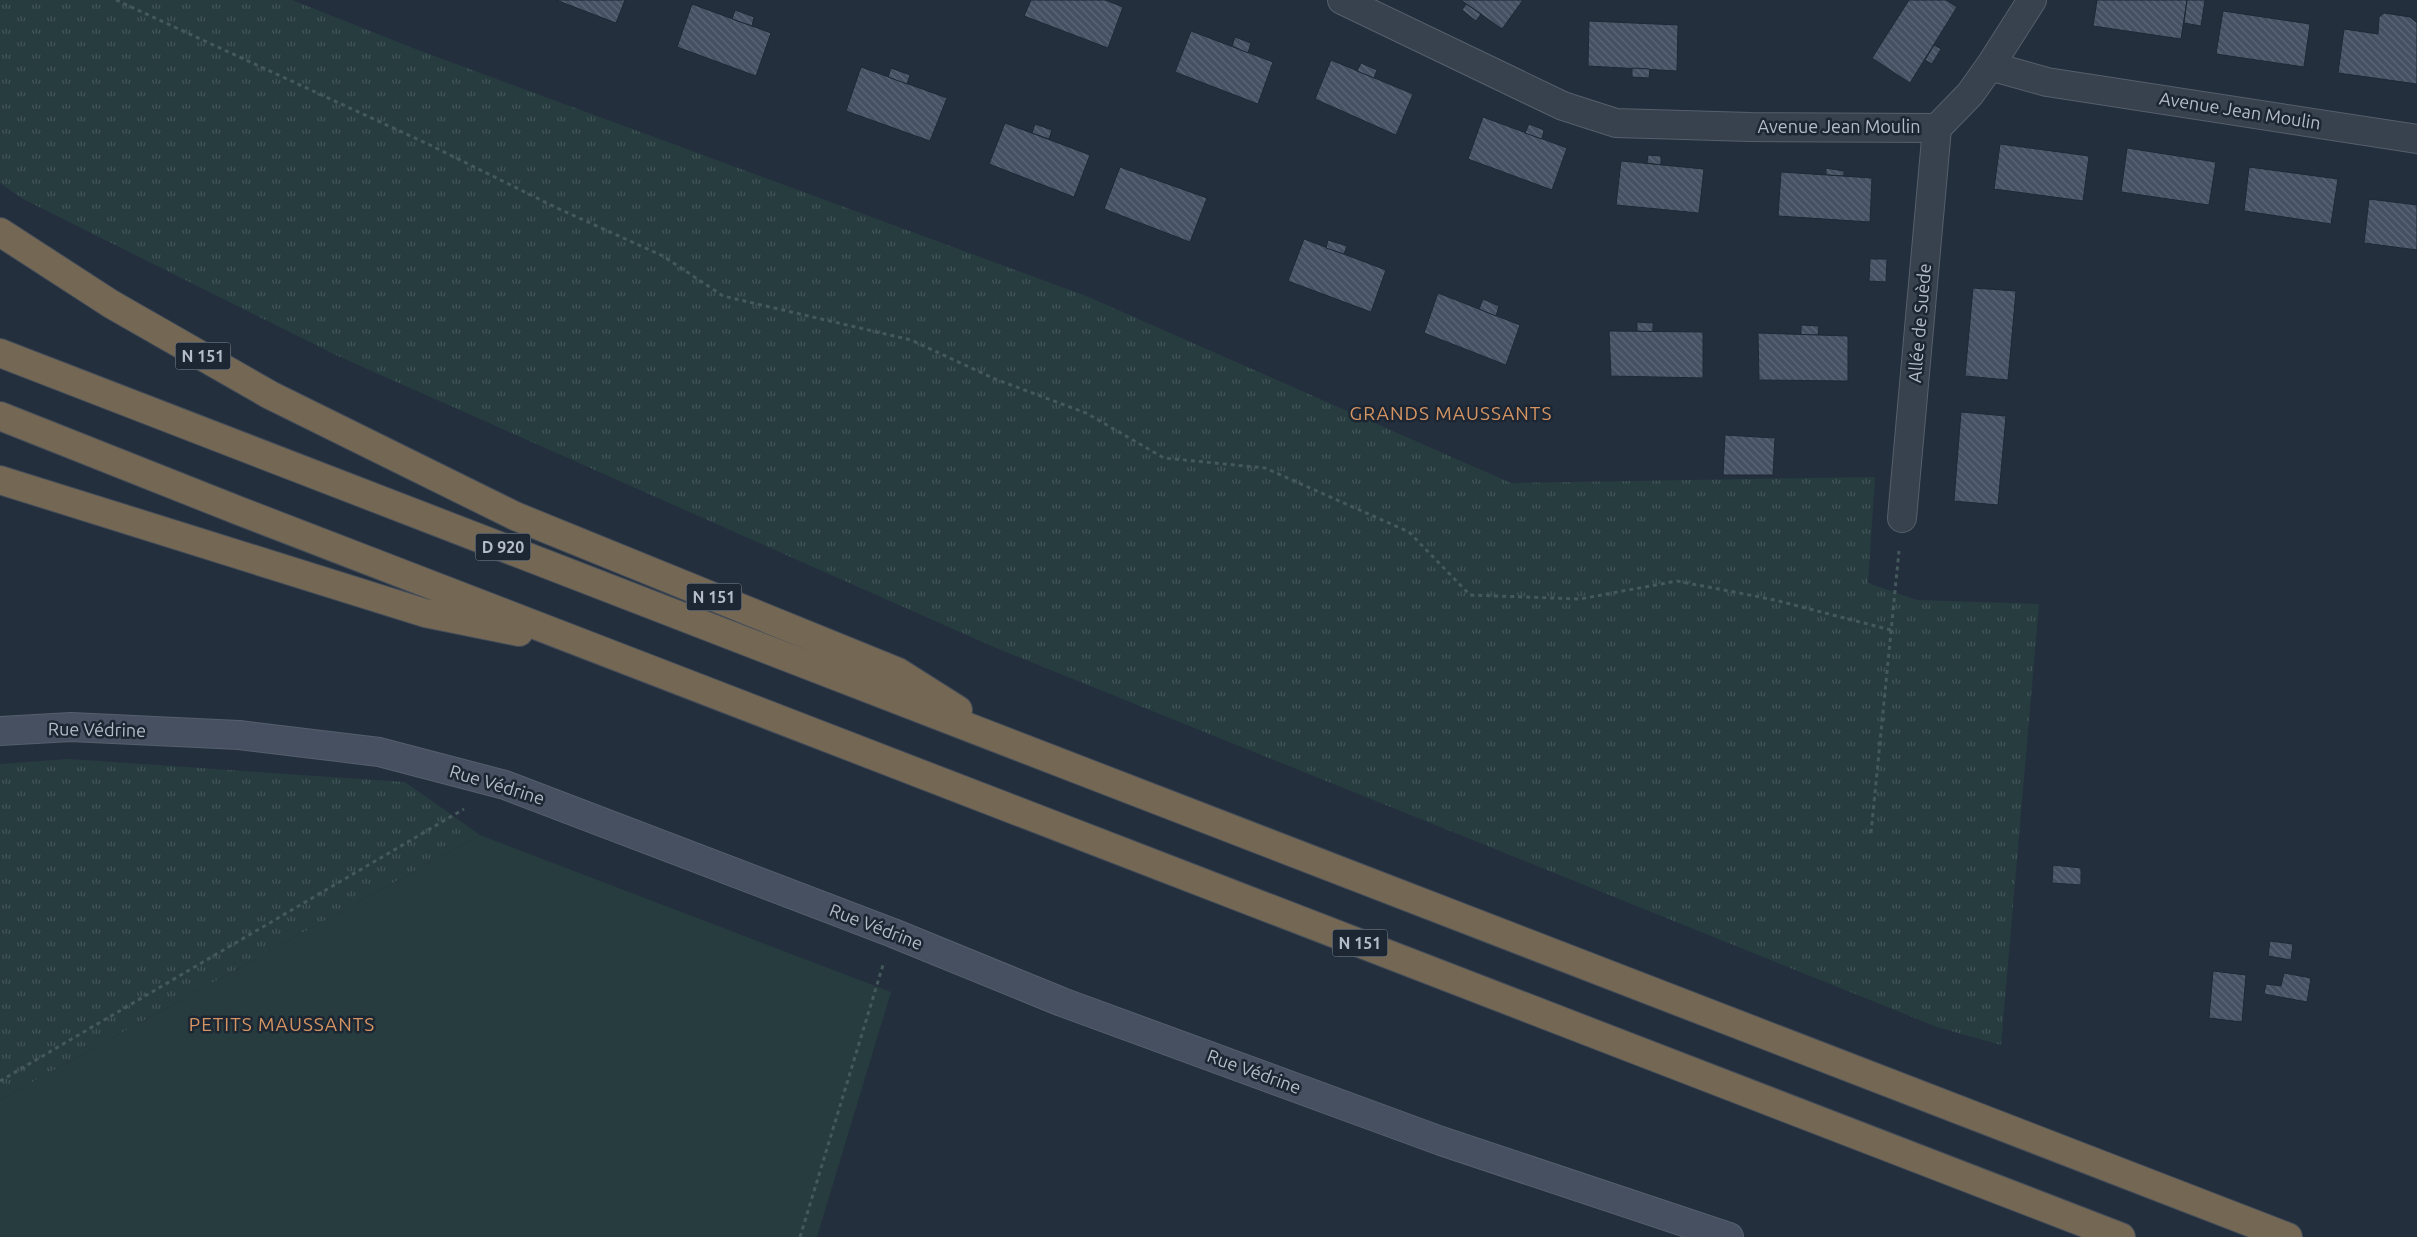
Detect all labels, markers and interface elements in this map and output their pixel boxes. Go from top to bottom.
street label: Avenue Jean Moulin [2158,87,2322,133]
street label: Avenue Jean Moulin [1757,116,1921,136]
street label: Allée de Suède [1904,262,1934,383]
road number: N 151 [176,342,230,370]
district label: GRANDS MAUSSANTS [1350,402,1552,424]
road number: D 920 [476,534,530,560]
road number: N 151 [686,584,742,610]
street label: Rue Védrine [48,718,146,740]
street label: Rue Védrine [447,760,547,808]
street label: Rue Védrine [827,899,926,953]
road number: N 151 [1332,930,1388,956]
district label: PETITS MAUSSANTS [189,1013,375,1035]
street label: Rue Védrine [1205,1045,1304,1097]

